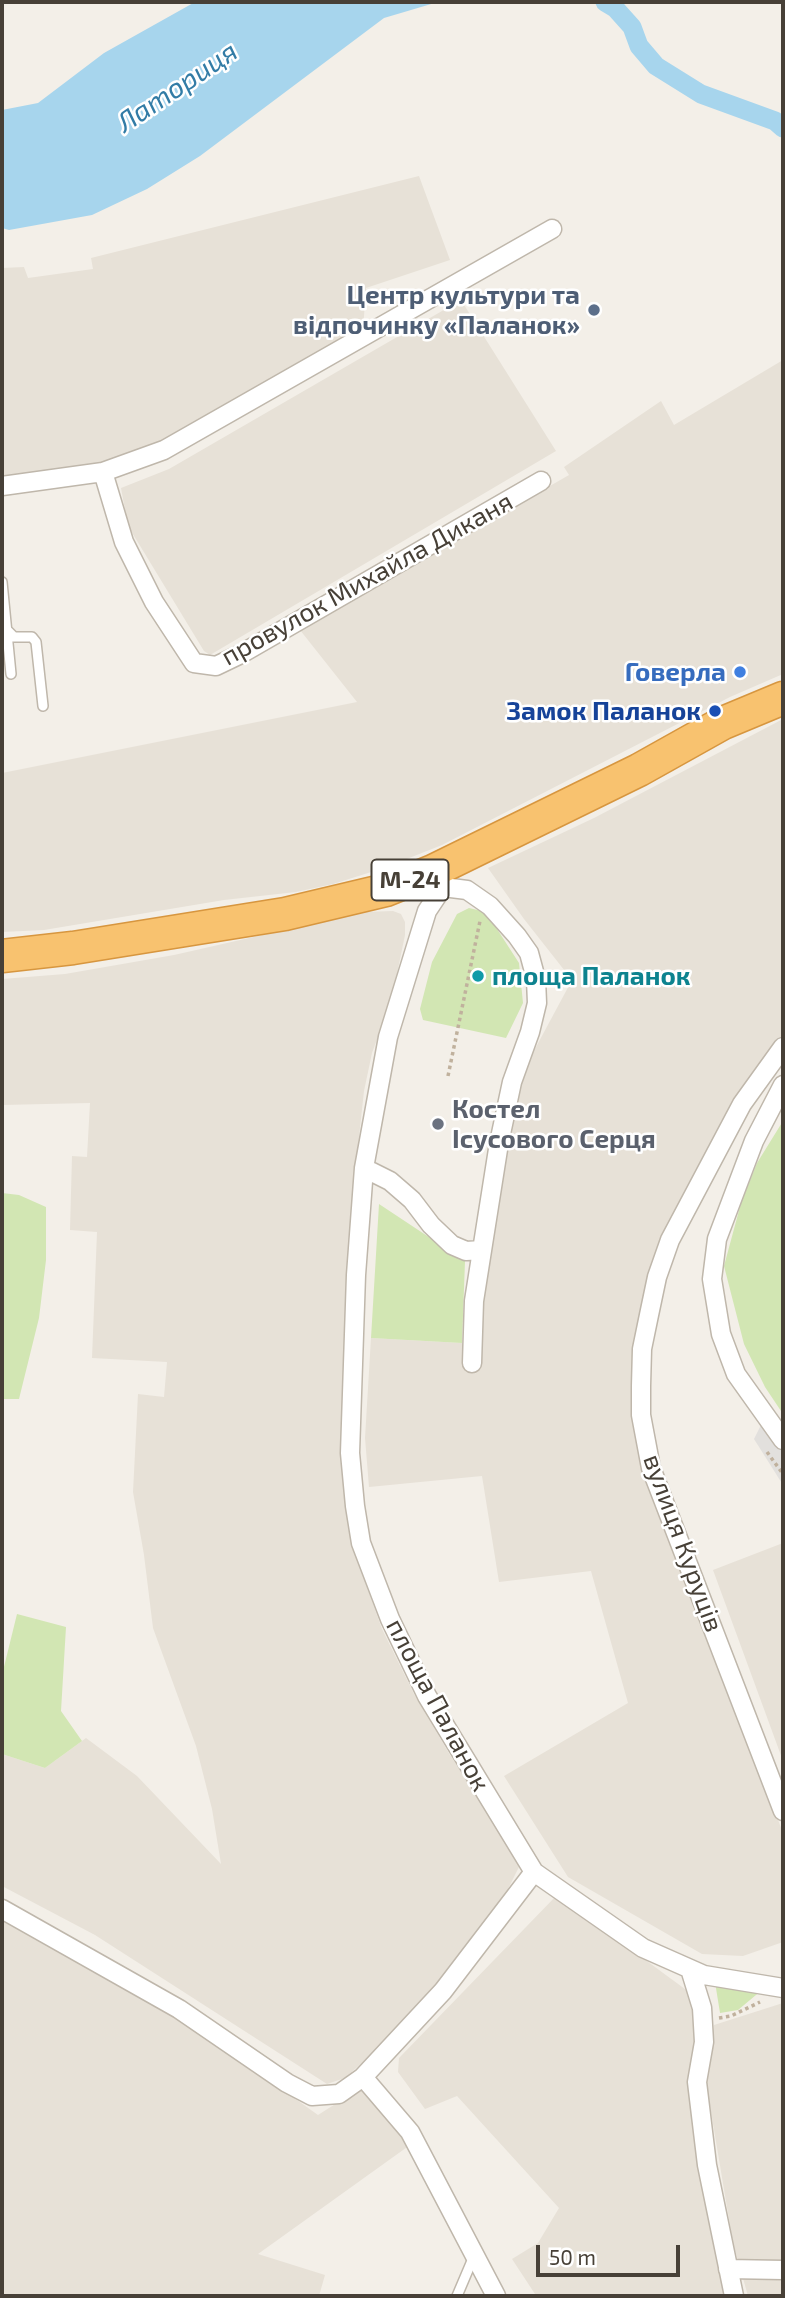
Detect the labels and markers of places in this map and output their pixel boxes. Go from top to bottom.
place label: Центр культури та відпочинку «Паланок» [293,279,580,340]
marker: Центр культури та відпочинку «Паланок» [586,302,602,318]
place label: Говерла [625,656,726,688]
marker: Говерла [732,664,748,680]
place label: Замок Паланок [506,695,701,727]
marker: Замок Паланок [707,703,723,719]
place label: площа Паланок [492,960,691,992]
marker: площа Паланок [470,968,486,984]
place label: Костел Ісусового Серця [452,1093,656,1154]
marker: Костел Ісусового Серця [430,1116,446,1132]

